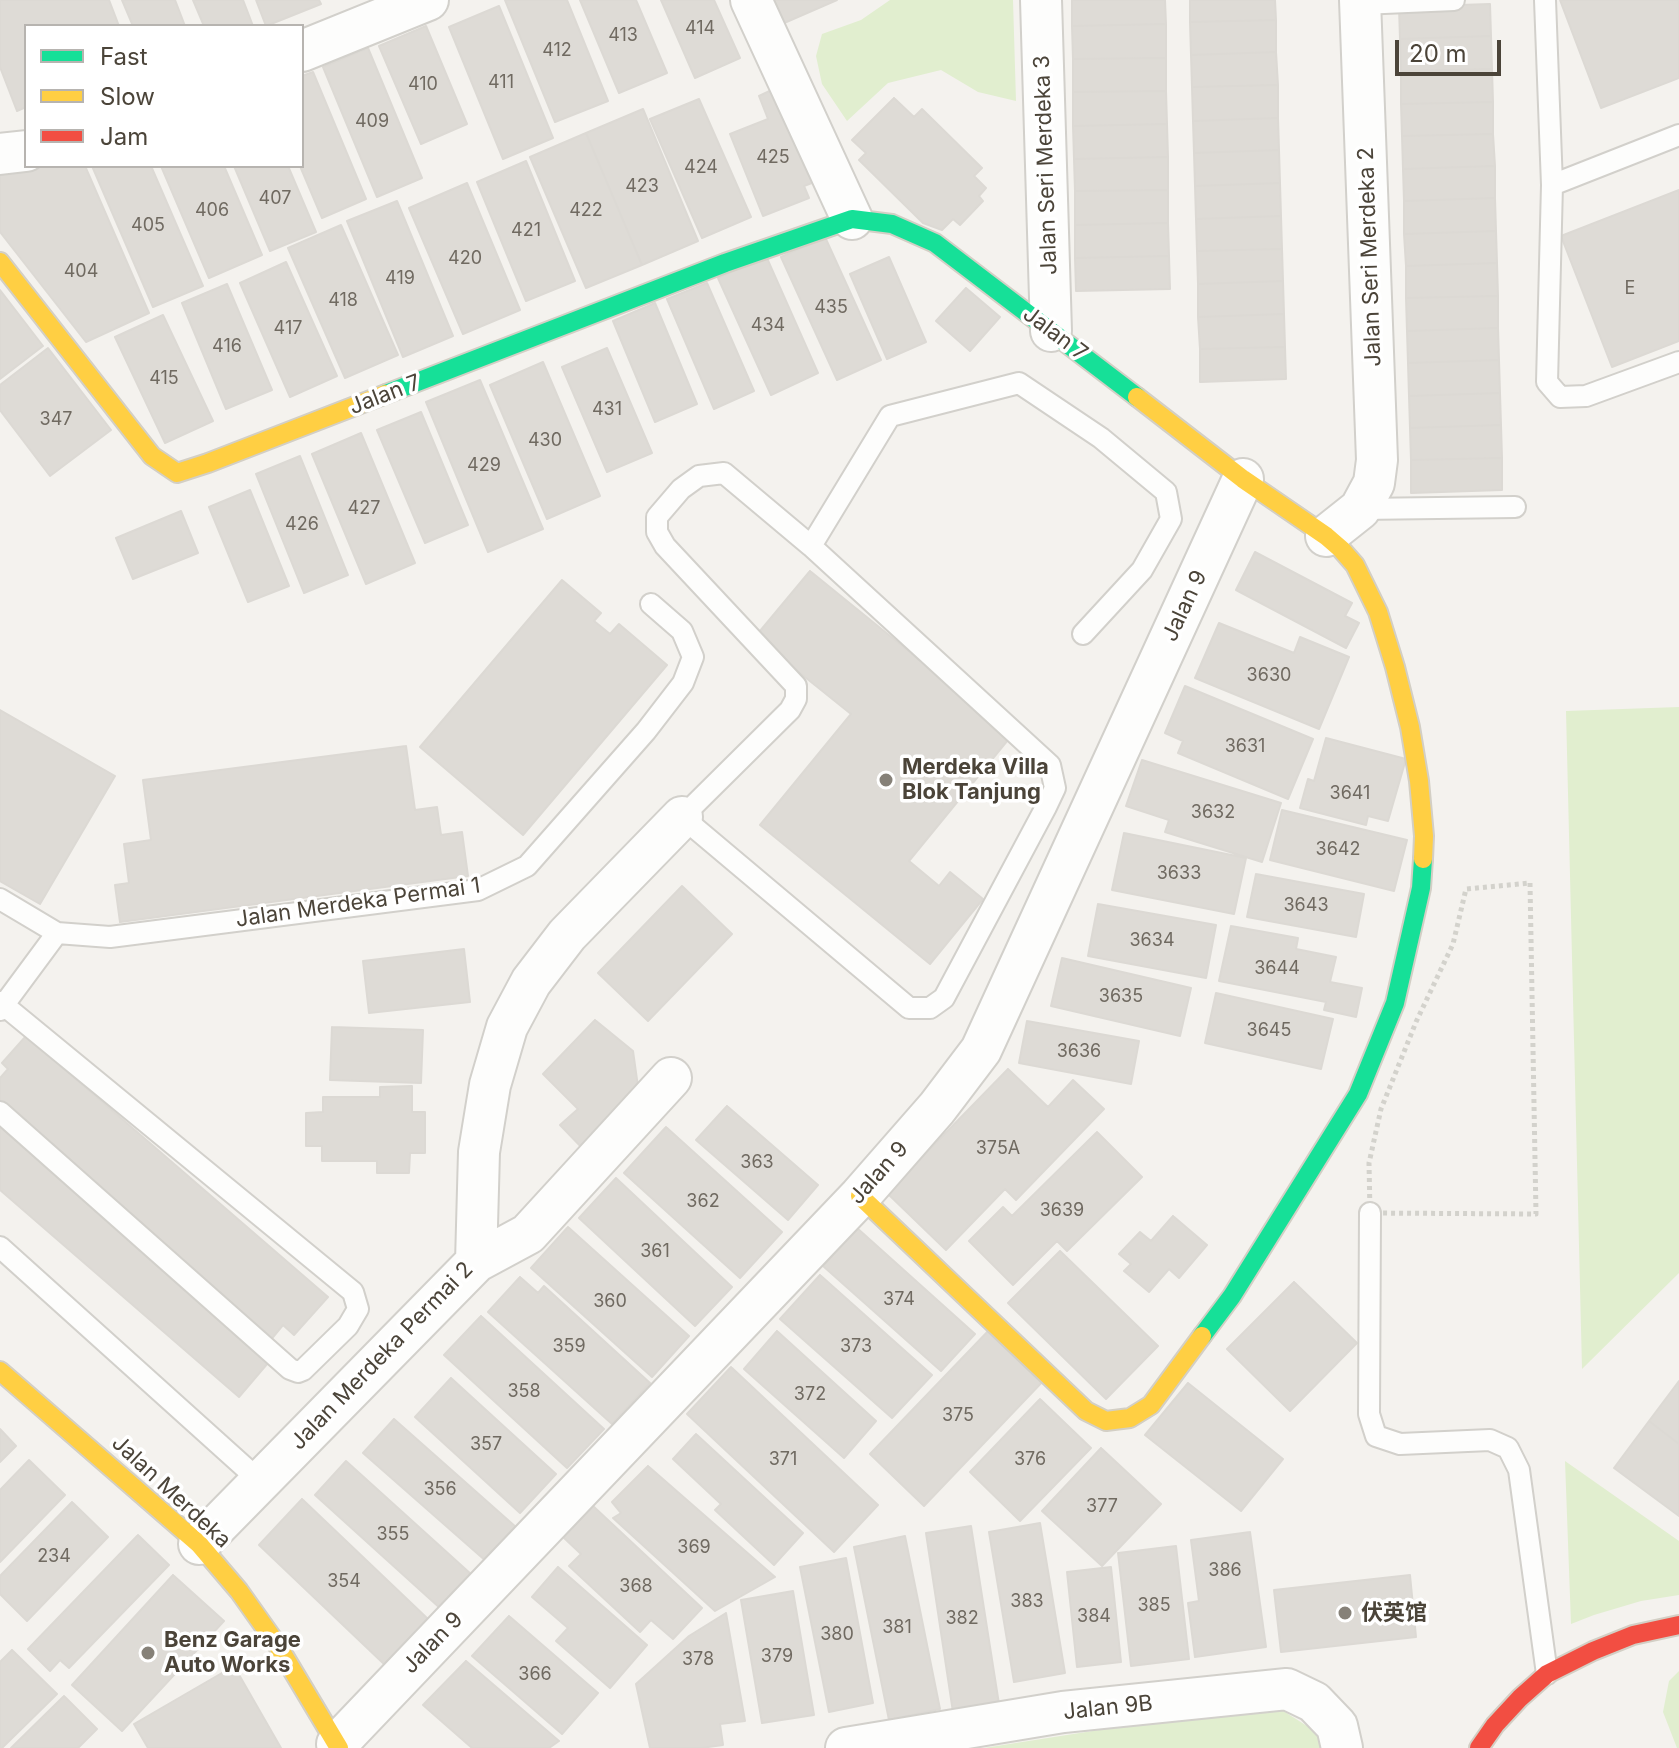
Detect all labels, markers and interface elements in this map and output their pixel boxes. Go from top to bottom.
house number: 414 [685,18,715,40]
legend [24,24,304,168]
scale bar [1399,24,1505,74]
house number: 413 [608,25,638,47]
text: 20 m [1409,39,1467,68]
house number: 412 [542,40,572,62]
text: Fast [100,42,148,71]
street label: Jalan Seri Merdeka 3 [1029,55,1063,275]
house number: 411 [488,72,514,94]
house number: 410 [408,74,438,96]
text: Slow [100,82,155,111]
house number: 409 [355,111,389,133]
text: Jam [100,122,148,151]
house number: 425 [756,147,790,169]
street label: Jalan Seri Merdeka 2 [1353,147,1387,367]
house number: 424 [684,157,718,179]
house number: 423 [625,176,659,198]
house number: 407 [259,188,291,210]
house number: 406 [195,200,229,222]
house number: 422 [569,200,603,222]
house number: 405 [131,215,165,237]
house number: 421 [511,220,541,242]
house number: 420 [448,248,482,270]
house number: 404 [64,261,98,283]
house number: 419 [385,268,415,290]
house number: E [1625,278,1635,300]
house number: 418 [328,290,358,312]
house number: 435 [814,297,848,319]
street label: Jalan 7 [1017,301,1093,367]
house number: 434 [751,315,785,337]
house number: 417 [274,318,302,340]
house number: 416 [212,336,242,358]
house number: 415 [149,368,179,390]
street label: Jalan 7 [346,369,424,421]
house number: 431 [592,399,622,421]
house number: 347 [40,409,72,431]
house number: 430 [528,430,562,452]
house number: 429 [467,455,501,477]
house number: 427 [348,498,380,520]
house number: 426 [285,514,319,536]
street label: Jalan 9 [1157,566,1213,646]
house number: 3630 [1247,665,1291,687]
house number: 3631 [1225,736,1265,758]
place label: Merdeka Villa Blok Tanjung [902,754,1049,806]
marker: Merdeka Villa Blok Tanjung [877,771,895,789]
house number: 3641 [1330,783,1370,805]
house number: 3632 [1191,802,1235,824]
house number: 3642 [1316,839,1360,861]
house number: 3633 [1157,863,1201,885]
street label: Jalan Merdeka Permai 1 [234,873,482,933]
house number: 3643 [1283,895,1329,917]
house number: 3634 [1129,930,1175,952]
house number: 3644 [1254,958,1300,980]
house number: 3635 [1099,986,1143,1008]
house number: 3645 [1247,1020,1291,1042]
house number: 3636 [1057,1041,1101,1063]
street label: Jalan 9 [844,1136,914,1210]
house number: 375A [976,1138,1020,1160]
house number: 363 [740,1152,774,1174]
house number: 362 [686,1191,720,1213]
house number: 3639 [1040,1200,1084,1222]
house number: 361 [640,1241,670,1263]
street label: Jalan Merdeka Permai 2 [285,1256,479,1456]
house number: 374 [883,1289,915,1311]
house number: 360 [593,1291,627,1313]
house number: 359 [552,1336,586,1358]
house number: 373 [840,1336,872,1358]
house number: 358 [507,1381,541,1403]
house number: 372 [794,1384,826,1406]
house number: 375 [942,1405,974,1427]
street label: Jalan Merdeka [106,1430,236,1554]
house number: 357 [470,1434,502,1456]
house number: 371 [769,1449,797,1471]
house number: 376 [1014,1449,1046,1471]
house number: 356 [423,1479,457,1501]
house number: 377 [1086,1496,1118,1518]
house number: 355 [376,1524,410,1546]
house number: 369 [677,1537,711,1559]
house number: 234 [37,1546,71,1568]
house number: 386 [1208,1560,1242,1582]
house number: 354 [327,1571,361,1593]
house number: 368 [619,1576,653,1598]
house number: 383 [1010,1591,1044,1613]
house number: 385 [1137,1595,1171,1617]
place label: 伏英馆 [1361,1600,1427,1626]
marker: 伏英馆 [1336,1604,1354,1622]
house number: 384 [1077,1606,1111,1628]
street label: Jalan 9 [397,1607,469,1679]
house number: 382 [945,1608,979,1630]
house number: 381 [882,1617,912,1639]
house number: 380 [820,1624,854,1646]
place label: Benz Garage Auto Works [164,1627,301,1678]
marker: Benz Garage Auto Works [139,1644,157,1662]
house number: 379 [761,1646,793,1668]
house number: 378 [682,1649,714,1671]
house number: 366 [518,1664,552,1686]
street label: Jalan 9B [1062,1690,1154,1726]

